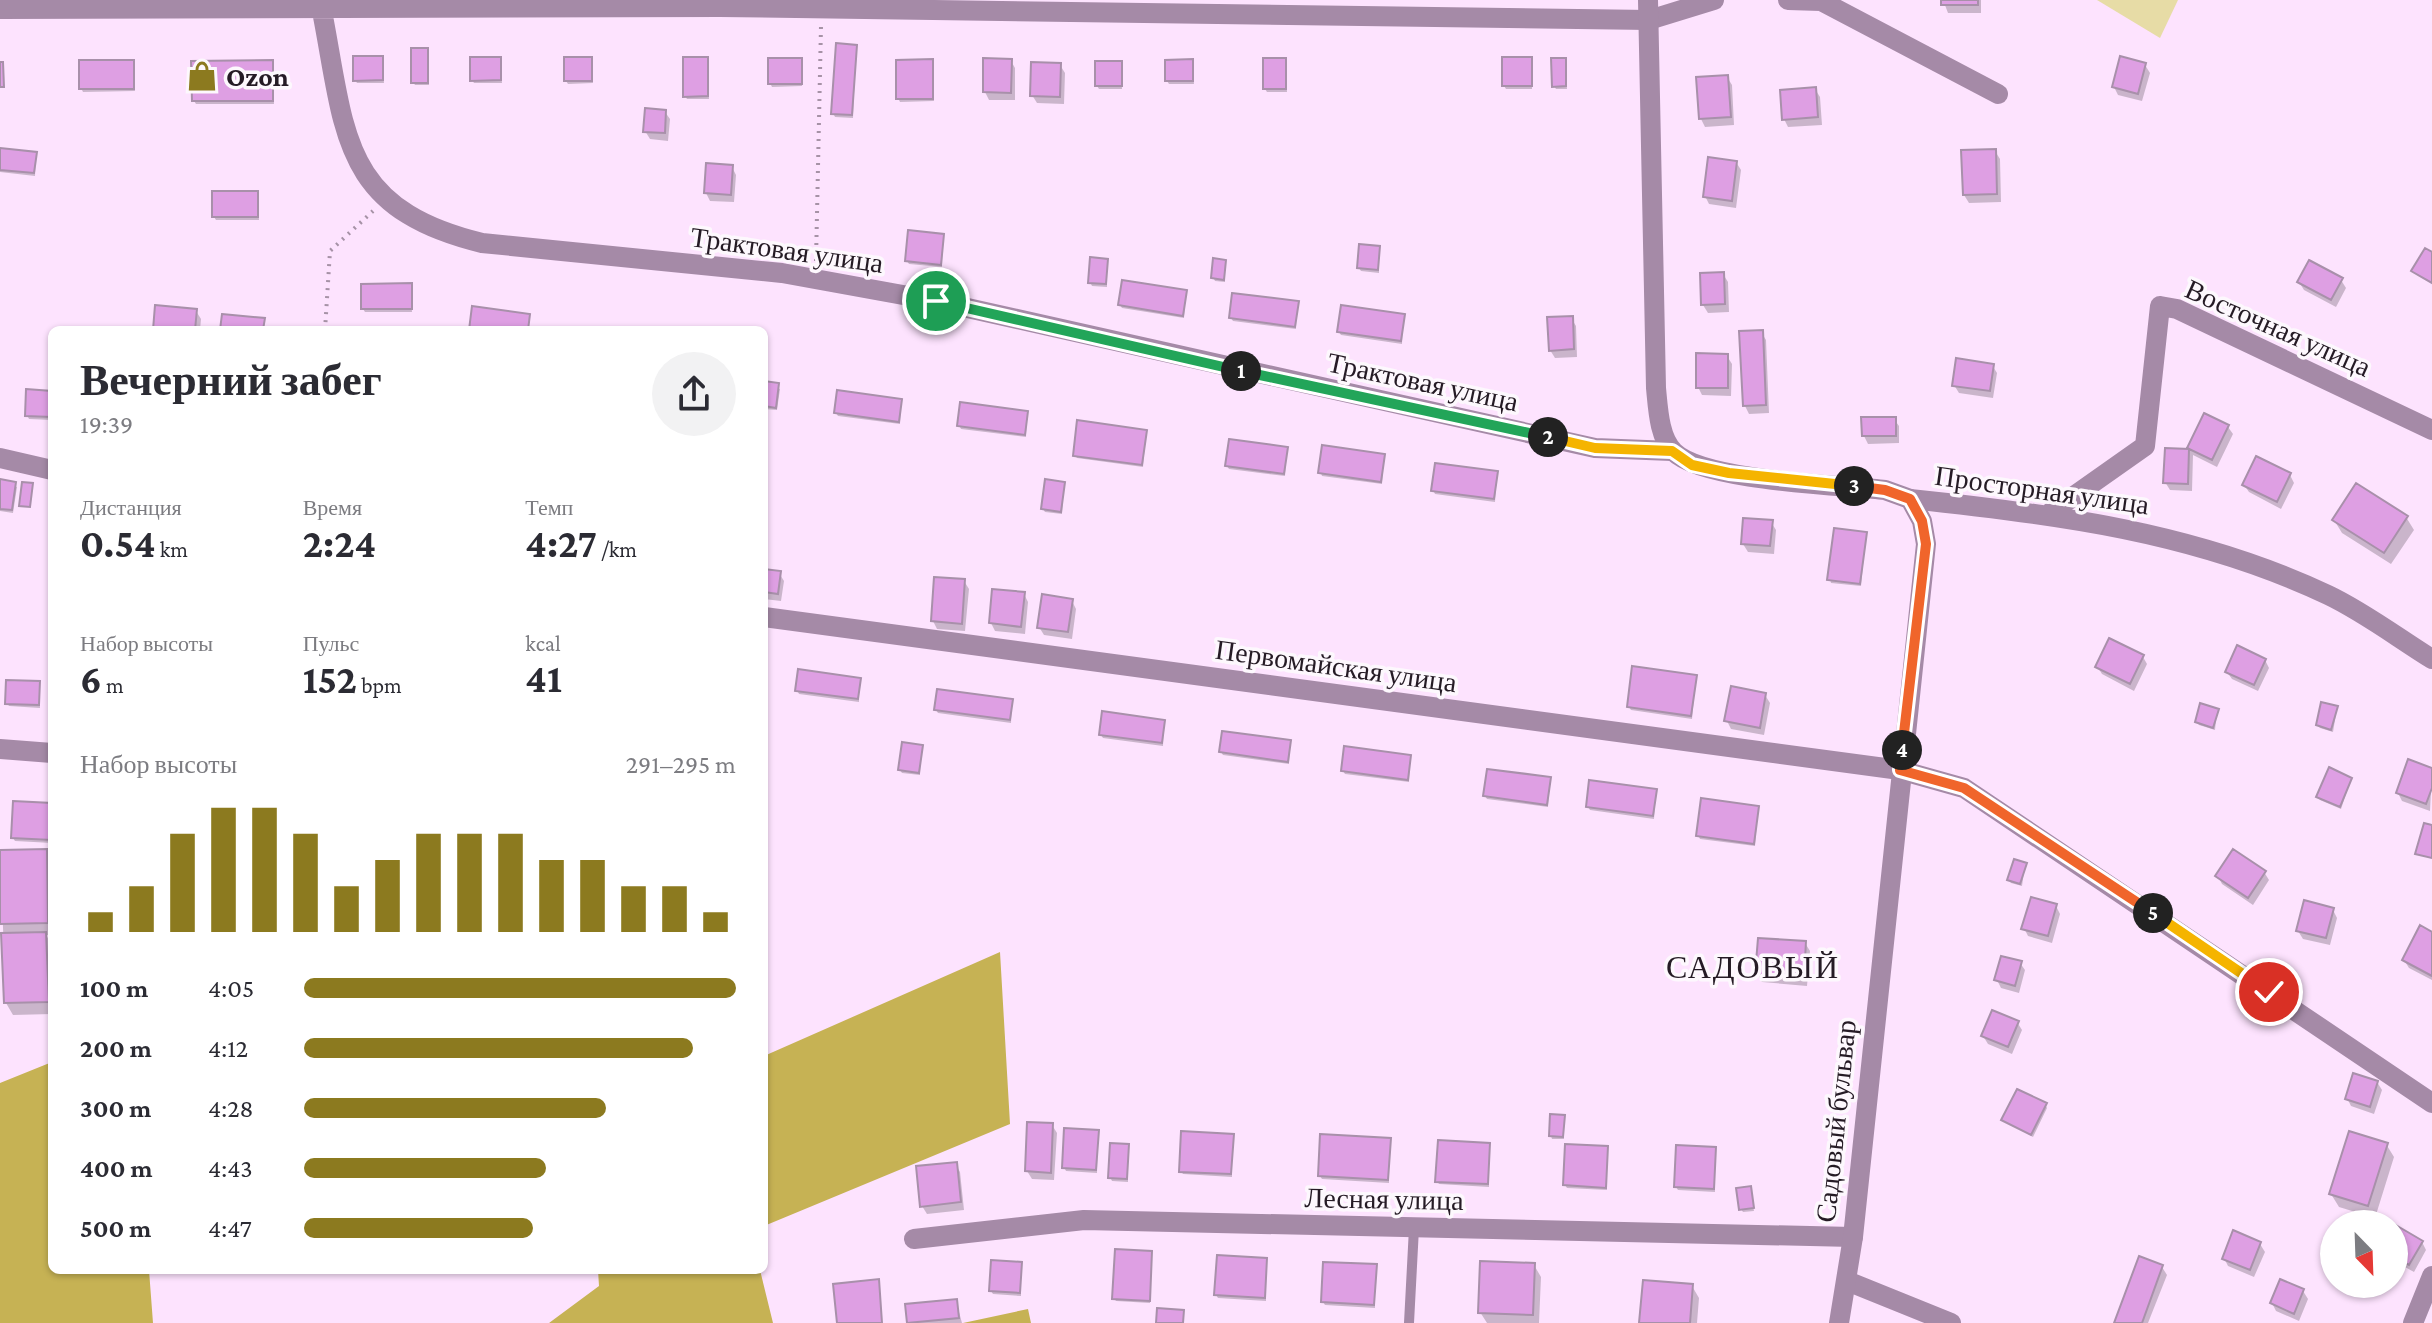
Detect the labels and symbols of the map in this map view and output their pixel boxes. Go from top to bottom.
shop icon: Ozon [185,59,219,93]
place label: Ozon [226,61,289,92]
street label: Трактовая улица [689,221,886,279]
pin [902,267,970,335]
street label: Восточная улица [2180,273,2376,383]
street label: Трактовая улица [1325,347,1522,417]
pin: 1 [1221,351,1261,391]
pin: 2 [1528,417,1568,457]
street label: Просторная улица [1933,460,2152,520]
pin: 3 [1834,466,1874,506]
street label: Первомайская улица [1213,634,1459,698]
pin: 4 [1882,730,1922,770]
pin: 5 [2133,893,2173,933]
district label: САДОВЫЙ [1666,949,1840,985]
pin [2235,958,2303,1026]
street label: Садовый бульвар [1810,1018,1862,1224]
street label: Лесная улица [1304,1182,1464,1216]
north arrow [2320,1210,2408,1298]

